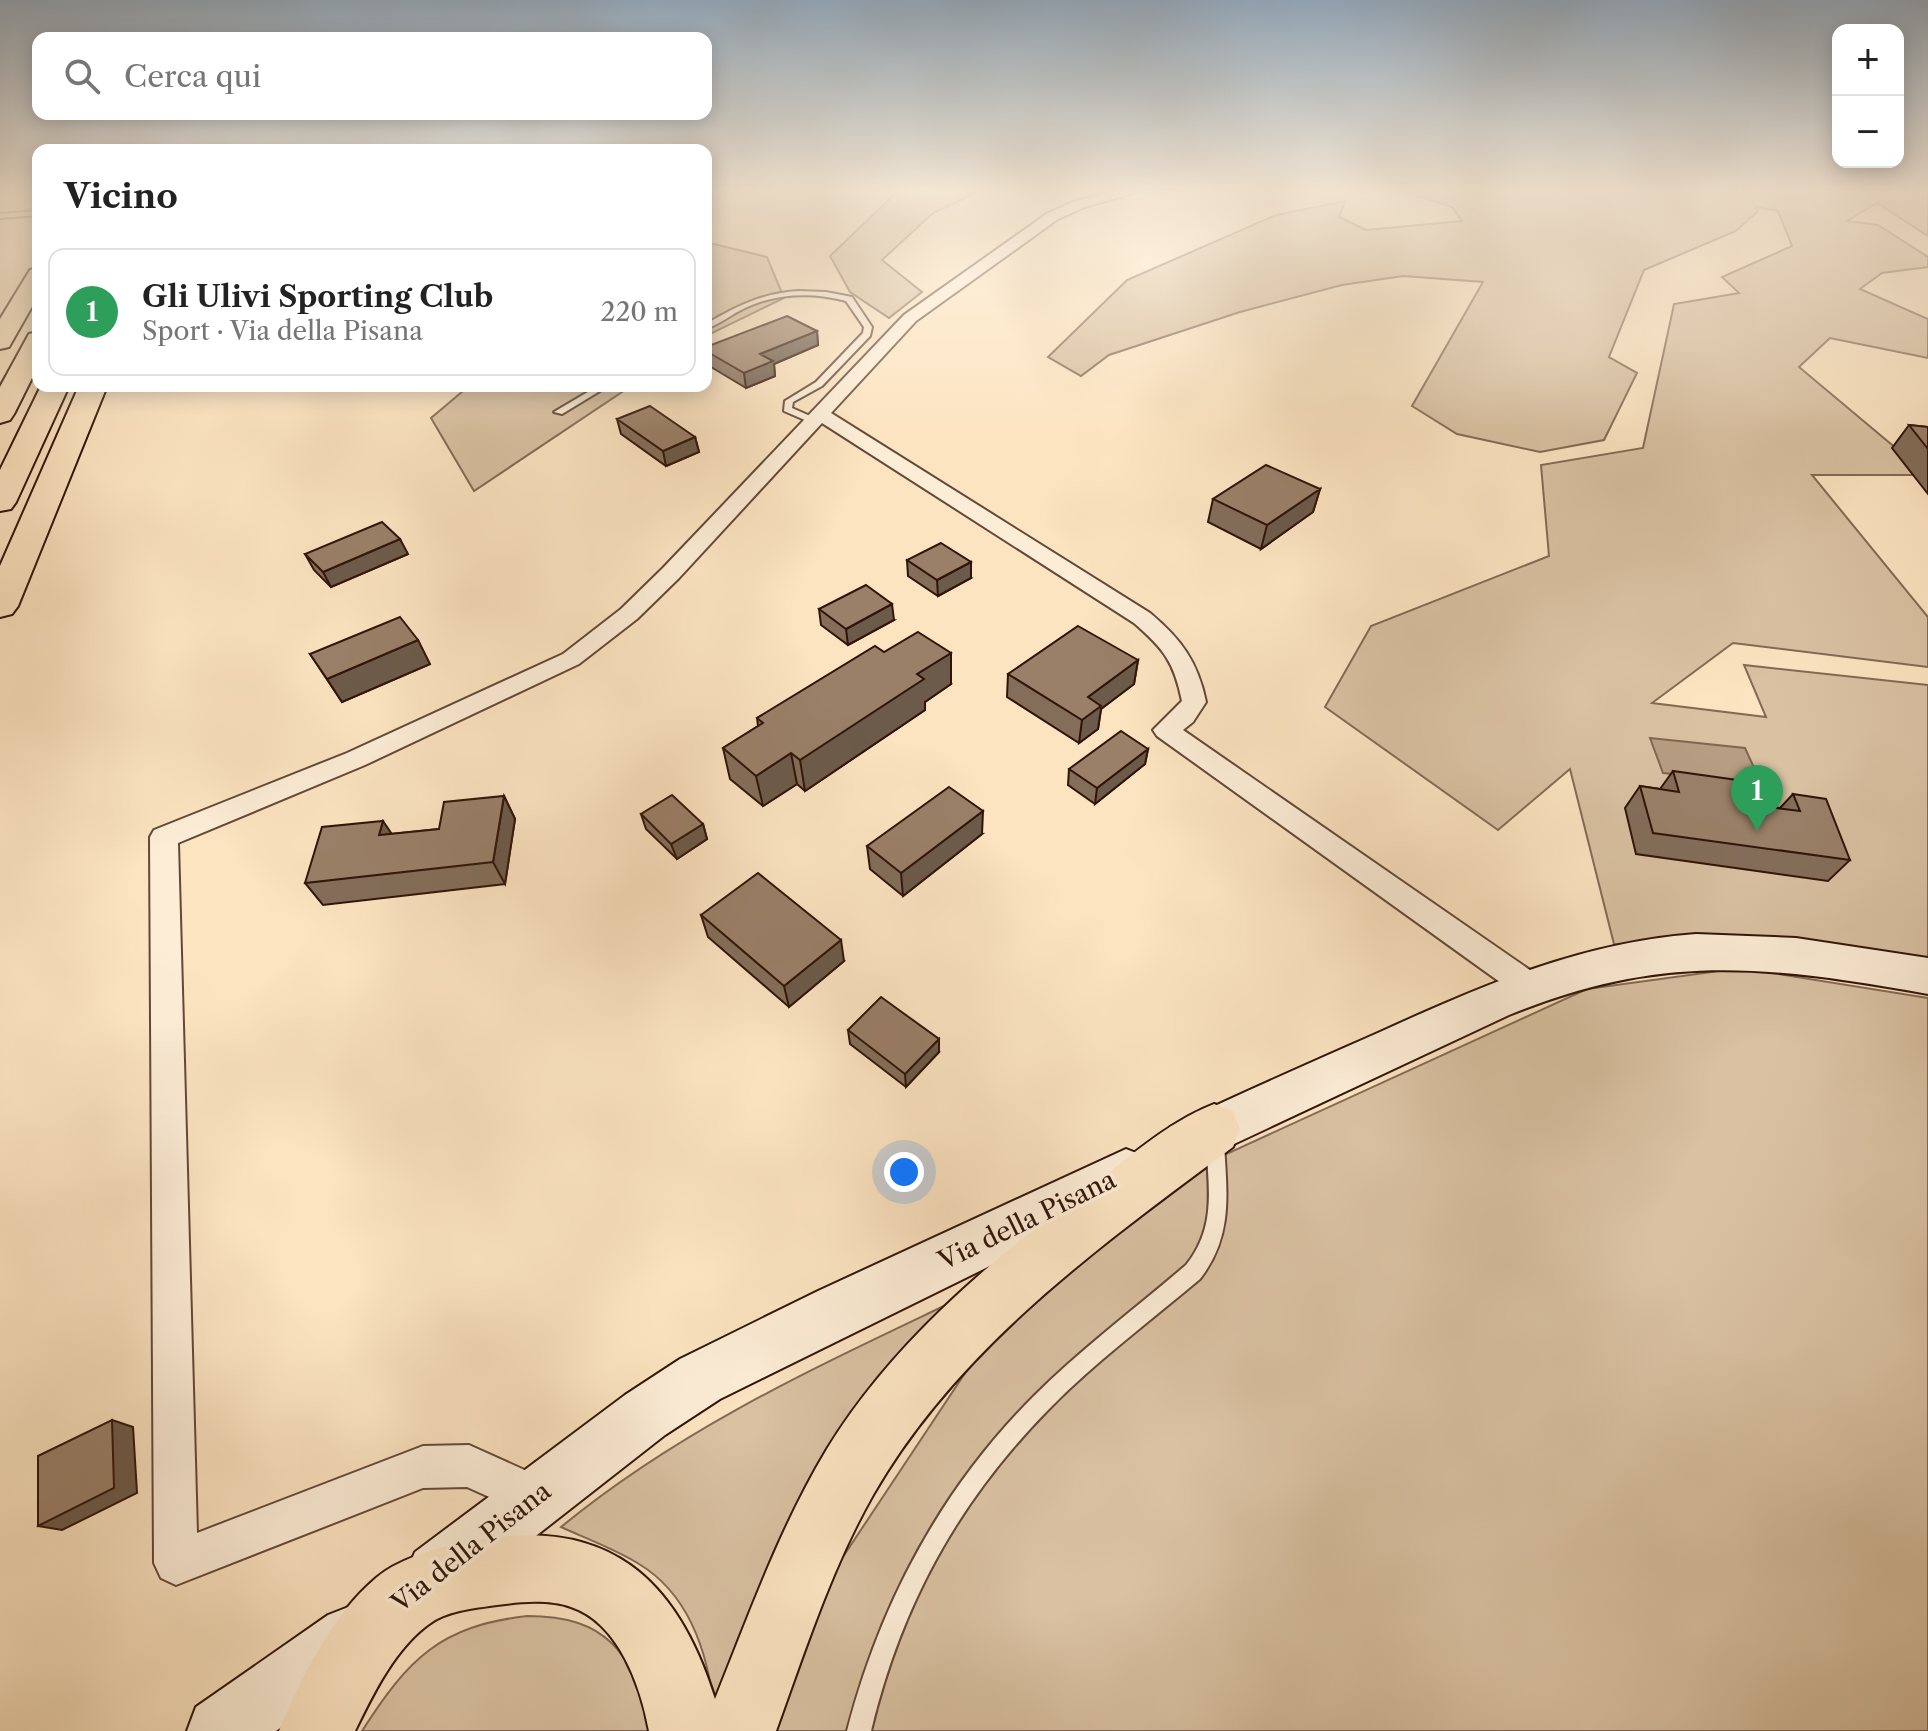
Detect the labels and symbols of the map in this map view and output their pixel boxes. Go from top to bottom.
pin: 1 [1731,765,1783,831]
your location [884,1152,924,1192]
street label: Via della Pisana [932,1163,1121,1277]
street label: Via della Pisana [384,1475,557,1620]

